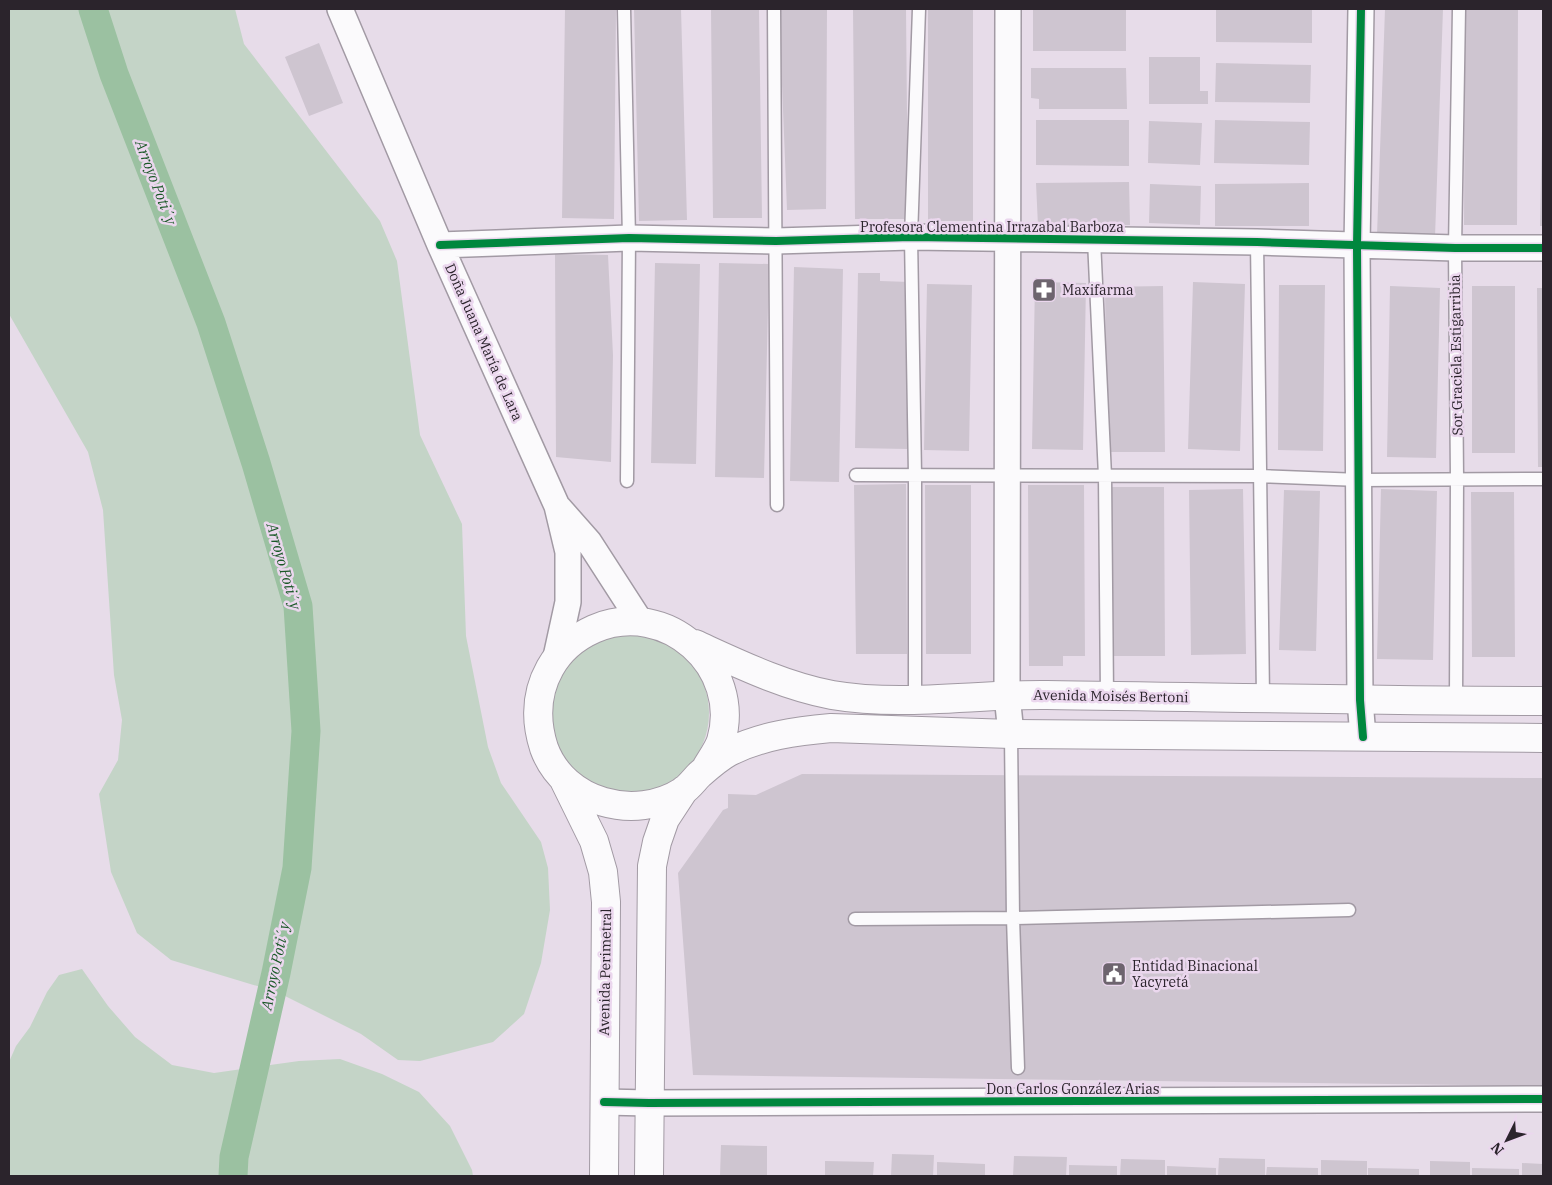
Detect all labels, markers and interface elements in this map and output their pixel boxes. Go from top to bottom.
water label: Arroyo Poti´y [131,136,181,228]
street label: Profesora Clementina Irrazabal Barboza [860,218,1124,236]
street label: Doña Juana María de Lara [441,260,527,424]
street label: Sor Graciela Estigarribia [1446,274,1466,436]
pharmacy icon: Maxifarma [1031,277,1057,303]
place label: Maxifarma [1062,281,1134,299]
water label: Arroyo Poti´y [262,520,306,613]
street label: Avenida Moisés Bertoni [1033,686,1189,706]
street label: Avenida Perimetral [595,908,615,1036]
water label: Arroyo Poti´y [256,919,294,1012]
place label: Entidad Binacional Yacyretá [1132,957,1258,991]
public building icon: Entidad Binacional Yacyretá [1101,961,1127,987]
street label: Don Carlos González Arias [986,1080,1160,1098]
north arrow [1482,1115,1532,1165]
text: N [1487,1139,1508,1159]

